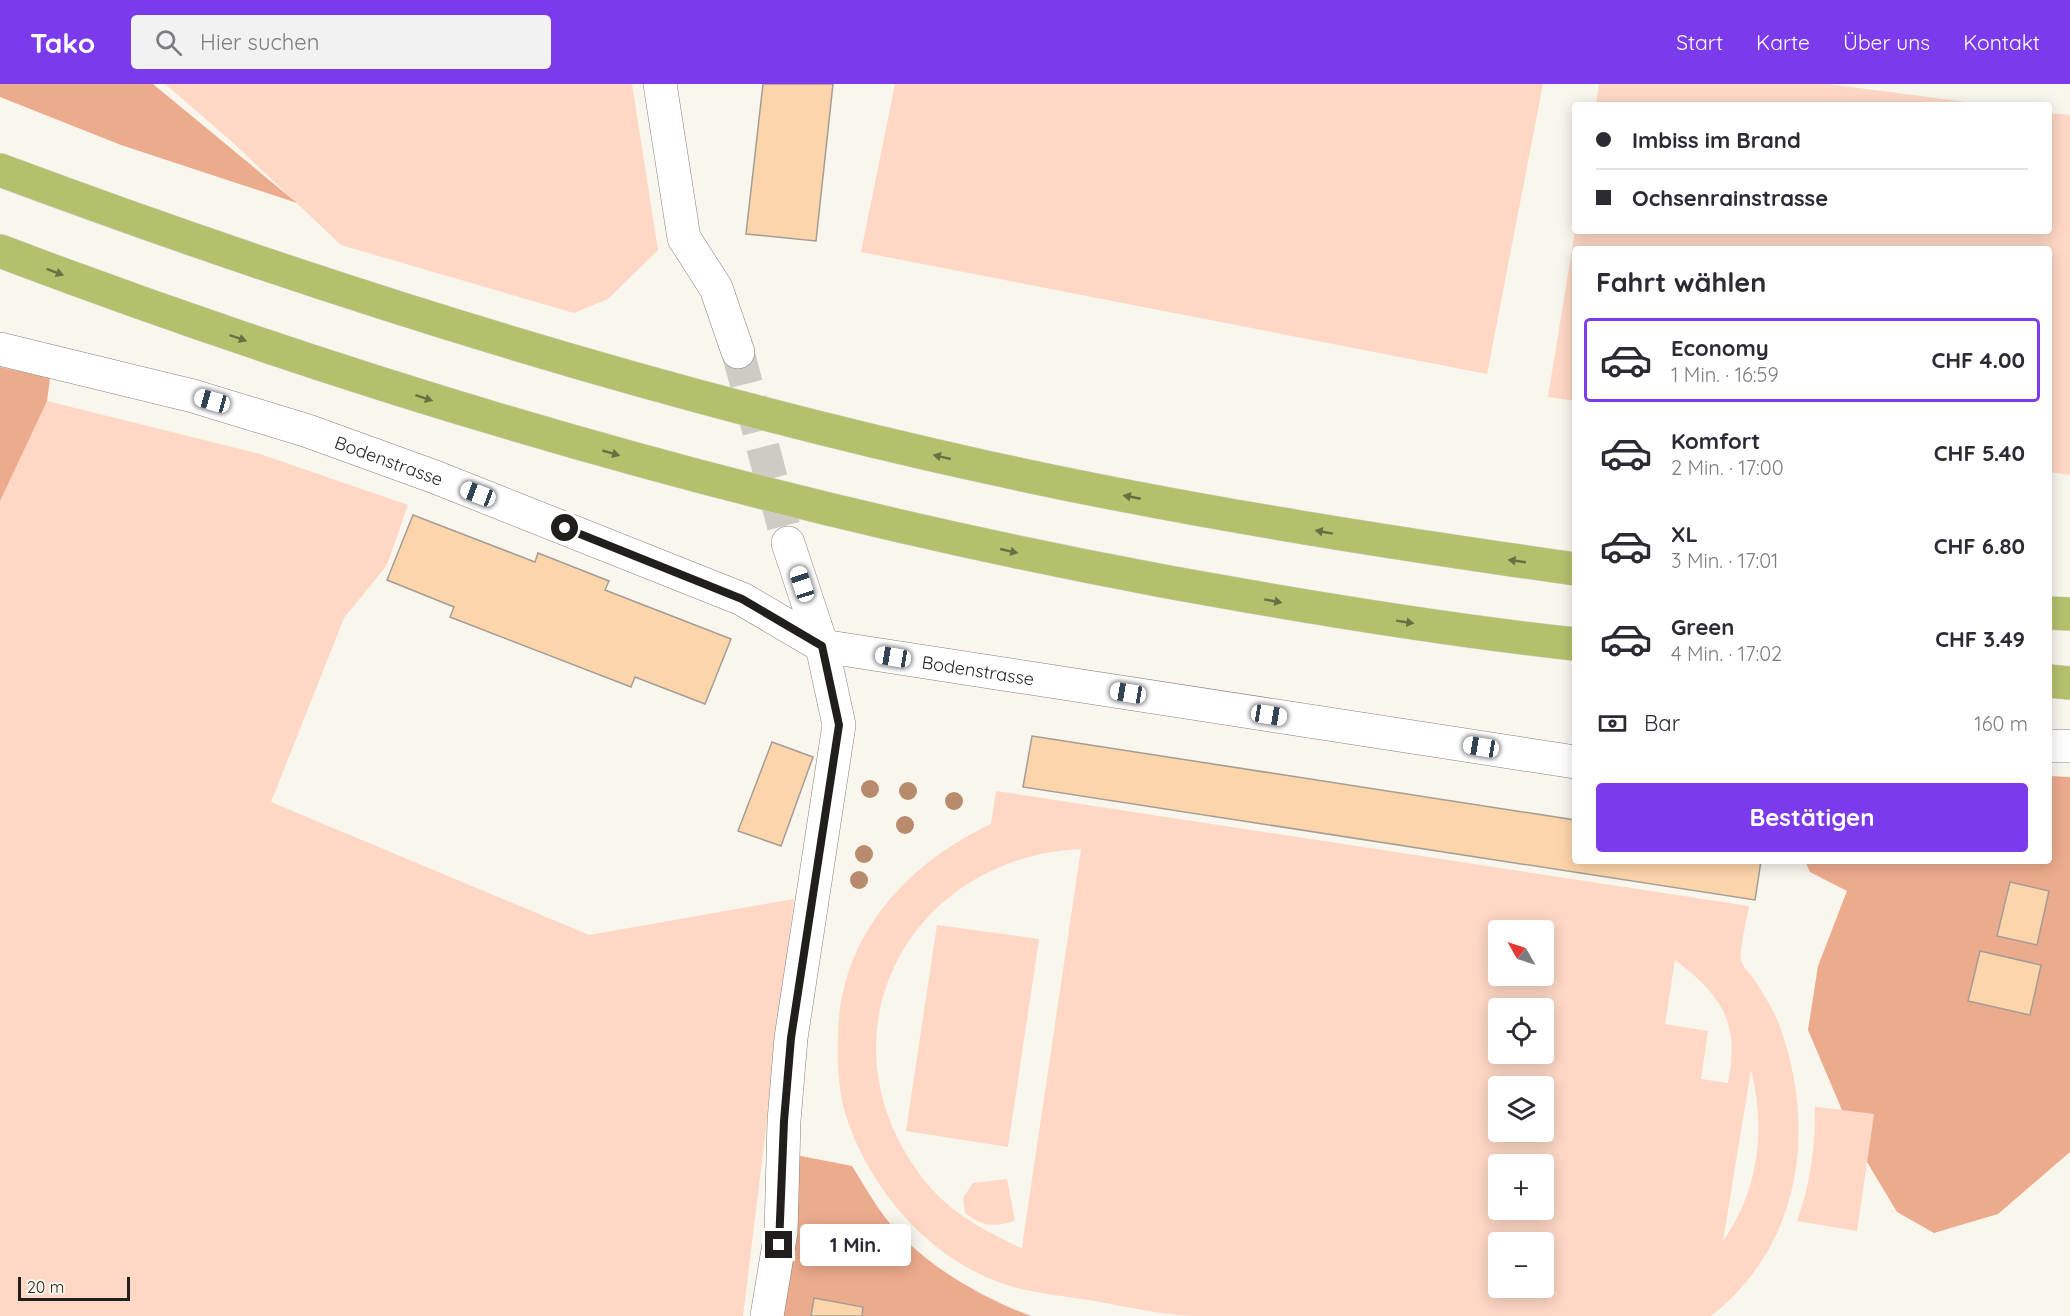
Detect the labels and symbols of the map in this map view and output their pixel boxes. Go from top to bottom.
one-way arrow [46,268,64,277]
one-way arrow [229,334,247,343]
car [192,387,232,415]
one-way arrow [415,394,433,403]
street label: Bodenstrasse [332,430,446,491]
one-way arrow [602,449,620,458]
one-way arrow [932,451,951,461]
car [458,479,498,509]
one-way arrow [1123,492,1142,501]
route start [551,514,578,541]
one-way arrow [1315,527,1334,536]
one-way arrow [1000,546,1018,556]
one-way arrow [1507,557,1526,566]
car [788,564,816,604]
one-way arrow [1264,597,1283,606]
one-way arrow [1396,618,1415,627]
car [874,645,912,669]
street label: Bodenstrasse [920,650,1036,690]
car [1109,681,1147,705]
car [1250,703,1288,727]
car [1462,735,1500,759]
north arrow [1488,920,1554,986]
callout: 1 Min. [800,1224,911,1266]
route end [765,1231,792,1258]
scale bar [18,1274,130,1302]

